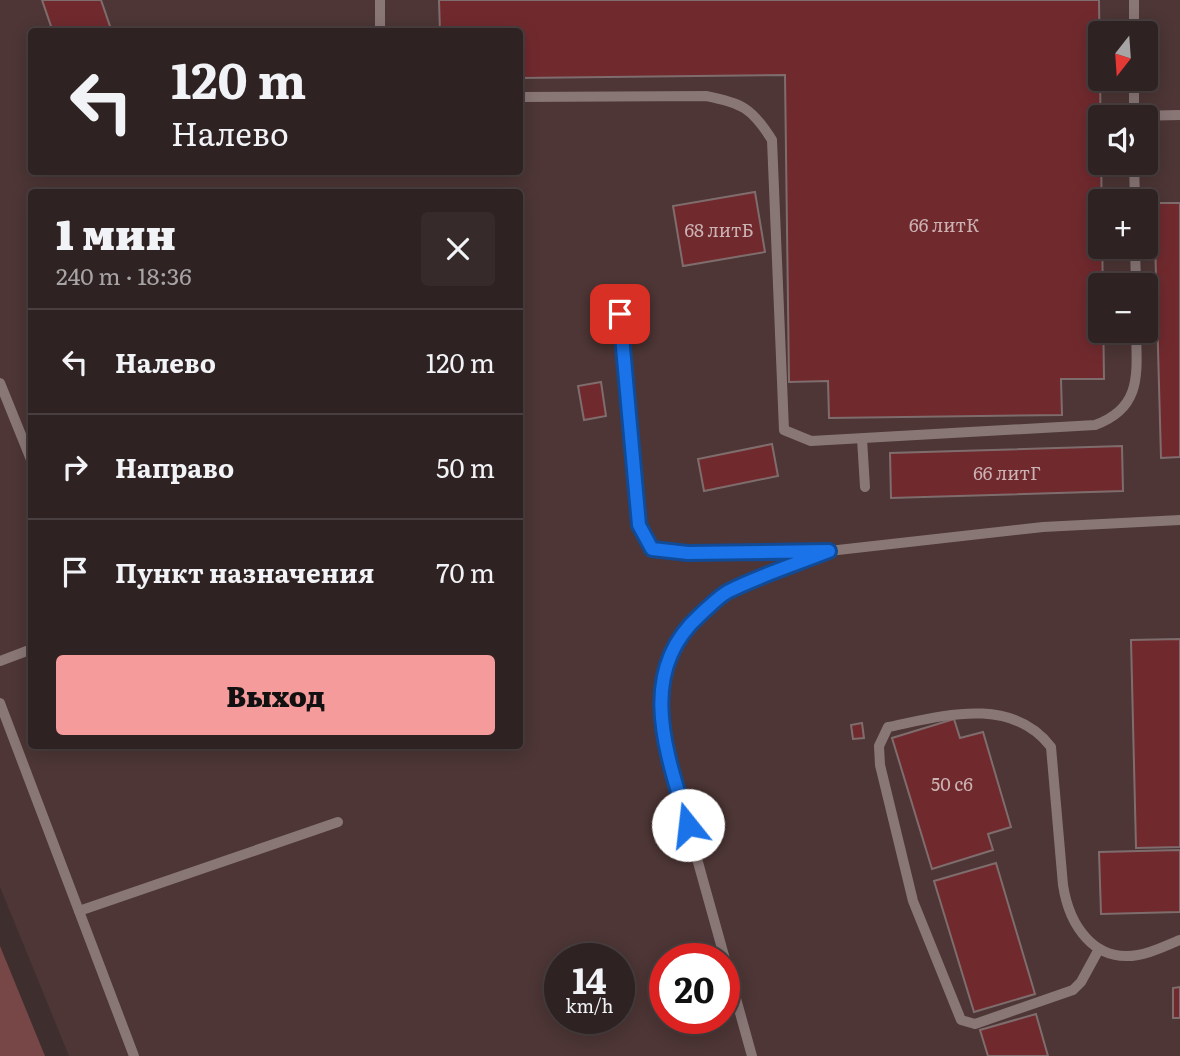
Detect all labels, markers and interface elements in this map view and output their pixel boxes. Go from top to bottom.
north arrow [1088,21,1158,91]
map controls [1088,21,1158,343]
text: 120 m [171,41,306,114]
icon: left [56,56,147,147]
button: sound [1088,105,1158,175]
text: Налево [171,108,289,156]
button: + [1088,189,1158,259]
text: 1 мин [56,201,176,263]
house number: 66 литК [909,211,979,238]
button: close [421,212,495,286]
house number: 68 литБ [684,216,754,243]
text: 240 m · 18:36 [56,258,192,292]
button: − [1088,273,1158,343]
pin [590,284,650,344]
icon: arrive [601,295,639,333]
text: Налево [115,342,216,381]
text: 120 m [426,342,495,381]
icon: left [56,343,94,381]
text: Направо [115,447,234,486]
text: 50 m [436,447,495,486]
icon: right [56,448,94,486]
house number: 66 литГ [973,459,1041,486]
text: Пункт назначения [115,552,374,591]
text: 70 m [436,552,495,591]
icon: arrive [56,553,94,591]
button: Выход [56,655,495,735]
house number: 50 с6 [931,770,973,797]
position arrow [651,788,725,862]
speed limit sign: 20 [649,943,740,1034]
text: 14 [572,953,607,1005]
text: km/h [566,992,613,1019]

